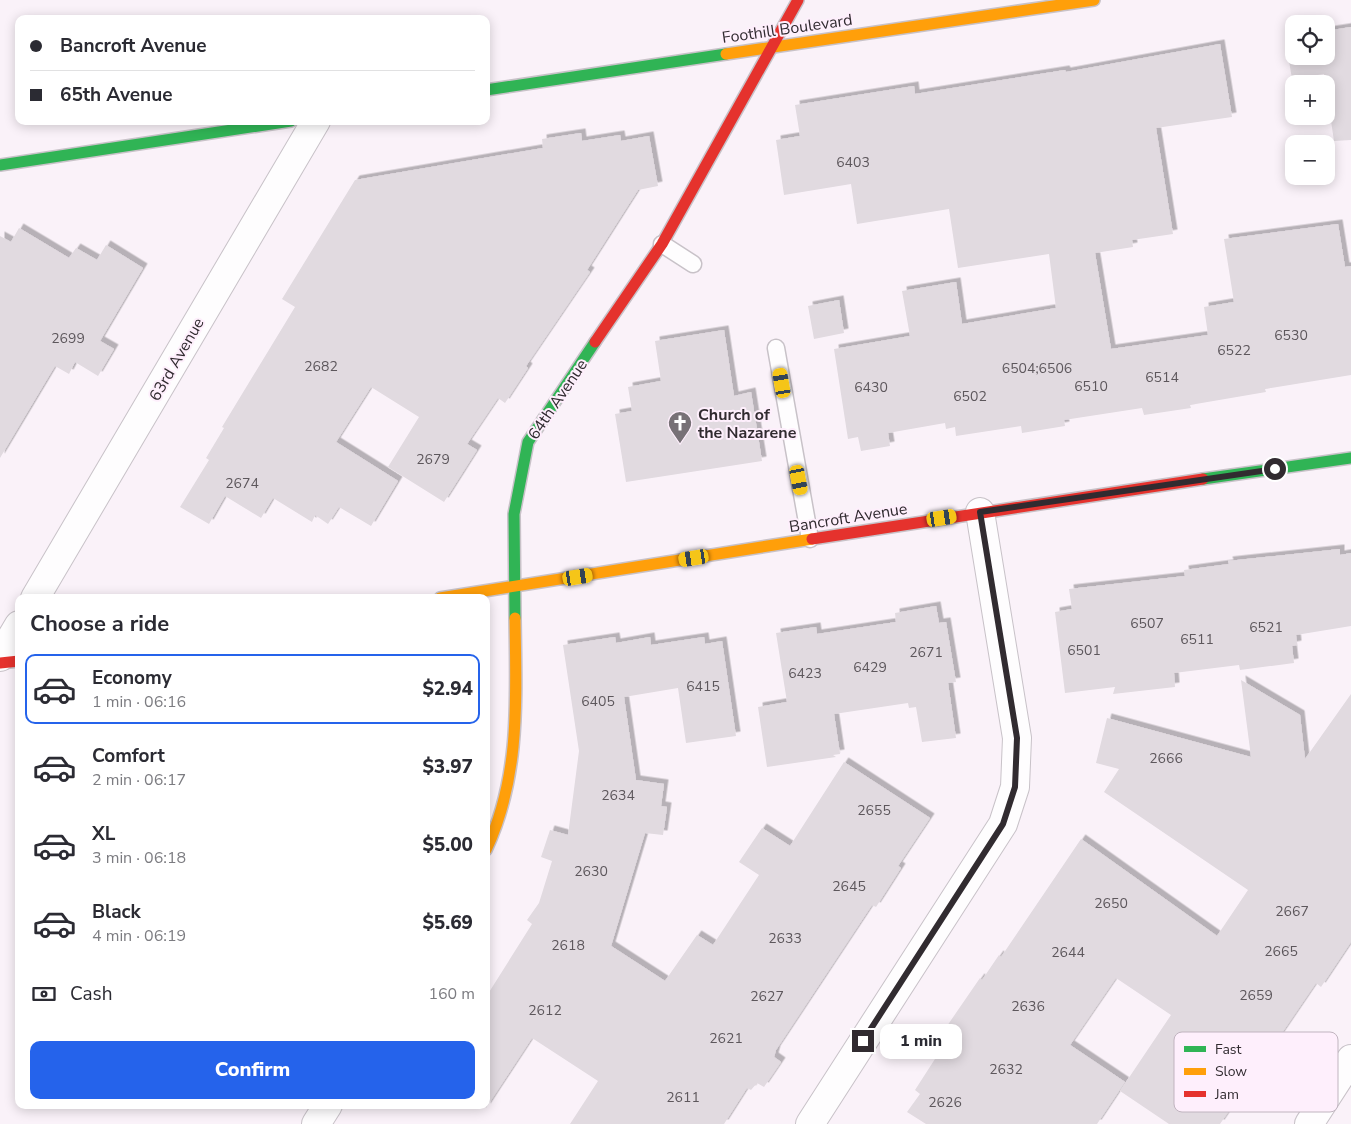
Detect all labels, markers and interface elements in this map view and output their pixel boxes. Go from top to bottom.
street label: Foothill Boulevard [721,9,854,49]
map controls [1285,15,1335,185]
button: locate [1285,15,1335,65]
text: Bancroft Avenue [60,33,207,59]
button: + [1285,75,1335,125]
text: 65th Avenue [60,82,172,108]
button: − [1285,135,1335,185]
house number: 6403 [836,153,870,172]
street label: 63rd Avenue [144,314,210,405]
house number: 6530 [1274,326,1308,345]
house number: 2699 [51,329,85,348]
house number: 6522 [1217,341,1251,360]
street label: 64th Avenue [523,355,593,444]
house number: 2682 [304,357,338,376]
house number: 6504;6506 [1002,359,1072,378]
car [772,367,791,399]
house number: 6514 [1145,368,1179,387]
house number: 6510 [1074,377,1108,396]
house number: 6430 [854,378,888,397]
house number: 6502 [953,387,987,406]
place label: Church of the Nazarene [698,404,797,444]
church icon: Church of the Nazarene [667,410,693,444]
house number: 2679 [416,450,450,469]
route start [1264,458,1286,480]
car [788,464,809,496]
house number: 2674 [225,474,259,493]
street label: Bancroft Avenue [787,498,909,538]
car [926,508,957,528]
car [678,548,709,568]
car [562,567,593,587]
text: Choose a ride [30,609,169,639]
house number: 6507 [1130,614,1164,633]
house number: 6521 [1249,618,1283,637]
house number: 6511 [1180,630,1214,649]
house number: 6501 [1067,641,1101,660]
house number: 2671 [909,643,943,662]
house number: 6429 [853,658,887,677]
house number: 6423 [788,664,822,683]
text: Economy [92,665,172,691]
icon: car [32,667,77,712]
text: $2.94 [422,676,473,702]
house number: 6415 [686,677,720,696]
text: 1 min · 06:16 [92,691,186,713]
house number: 6405 [581,692,615,711]
text: Comfort [92,743,165,769]
icon: car [32,745,77,790]
house number: 2666 [1149,749,1183,768]
text: $3.97 [422,754,473,780]
text: 2 min · 06:17 [92,769,186,791]
house number: 2634 [601,786,635,805]
house number: 2655 [857,801,891,820]
text: XL [92,821,115,847]
icon: car [32,823,77,868]
text: $5.00 [422,832,473,858]
text: 3 min · 06:18 [92,847,186,869]
house number: 2630 [574,862,608,881]
house number: 2645 [832,877,866,896]
house number: 2650 [1094,894,1128,913]
text: Black [92,899,141,925]
icon: car [32,901,77,946]
house number: 2667 [1275,902,1309,921]
text: $5.69 [422,910,473,936]
text: 4 min · 06:19 [92,925,186,947]
house number: 2633 [768,929,802,948]
house number: 2618 [551,936,585,955]
house number: 2665 [1264,942,1298,961]
house number: 2644 [1051,943,1085,962]
icon: cash [30,980,58,1008]
text: Cash [70,981,112,1007]
text: 160 m [428,983,475,1005]
house number: 2659 [1239,986,1273,1005]
house number: 2627 [750,987,784,1006]
house number: 2636 [1011,997,1045,1016]
house number: 2612 [528,1001,562,1020]
callout: 1 min [880,1024,963,1058]
house number: 2621 [709,1029,743,1048]
route end [852,1030,874,1052]
text: 1 min [900,1030,942,1052]
legend [1174,1032,1338,1112]
text: Fast [1215,1040,1241,1059]
button: Confirm [30,1041,475,1099]
house number: 2632 [989,1060,1023,1079]
text: Slow [1215,1062,1247,1081]
text: Jam [1214,1085,1239,1104]
house number: 2611 [666,1088,700,1107]
house number: 2626 [928,1093,962,1112]

